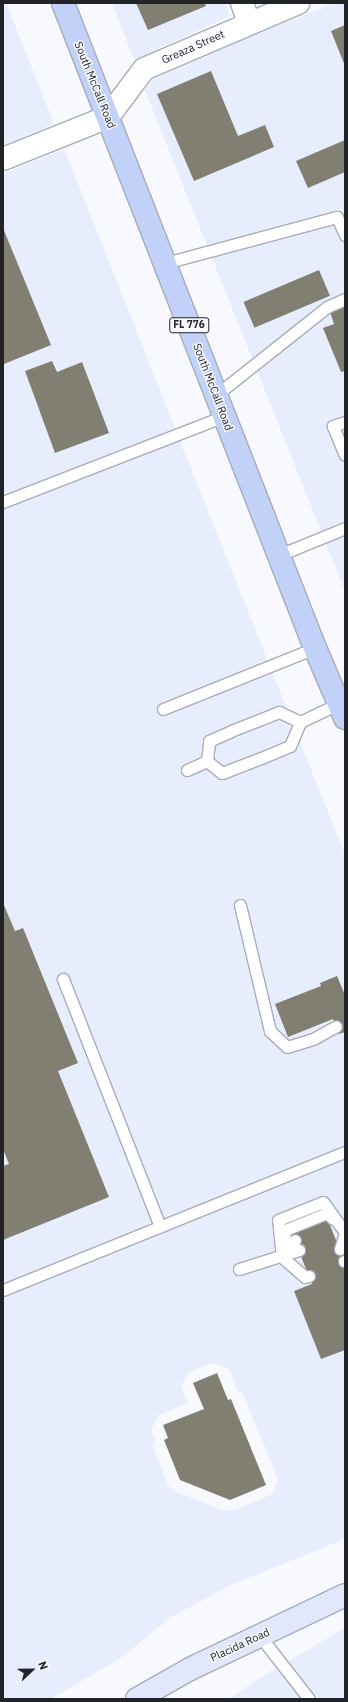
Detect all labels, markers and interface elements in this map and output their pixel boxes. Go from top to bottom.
street label: Greaza Street [160,27,226,67]
street label: South McCall Road [72,40,118,130]
road number: FL 776 [169,317,209,333]
street label: South McCall Road [190,341,236,433]
street label: Placida Road [208,1626,272,1664]
north arrow [12,1650,52,1690]
text: N [35,1659,51,1672]

